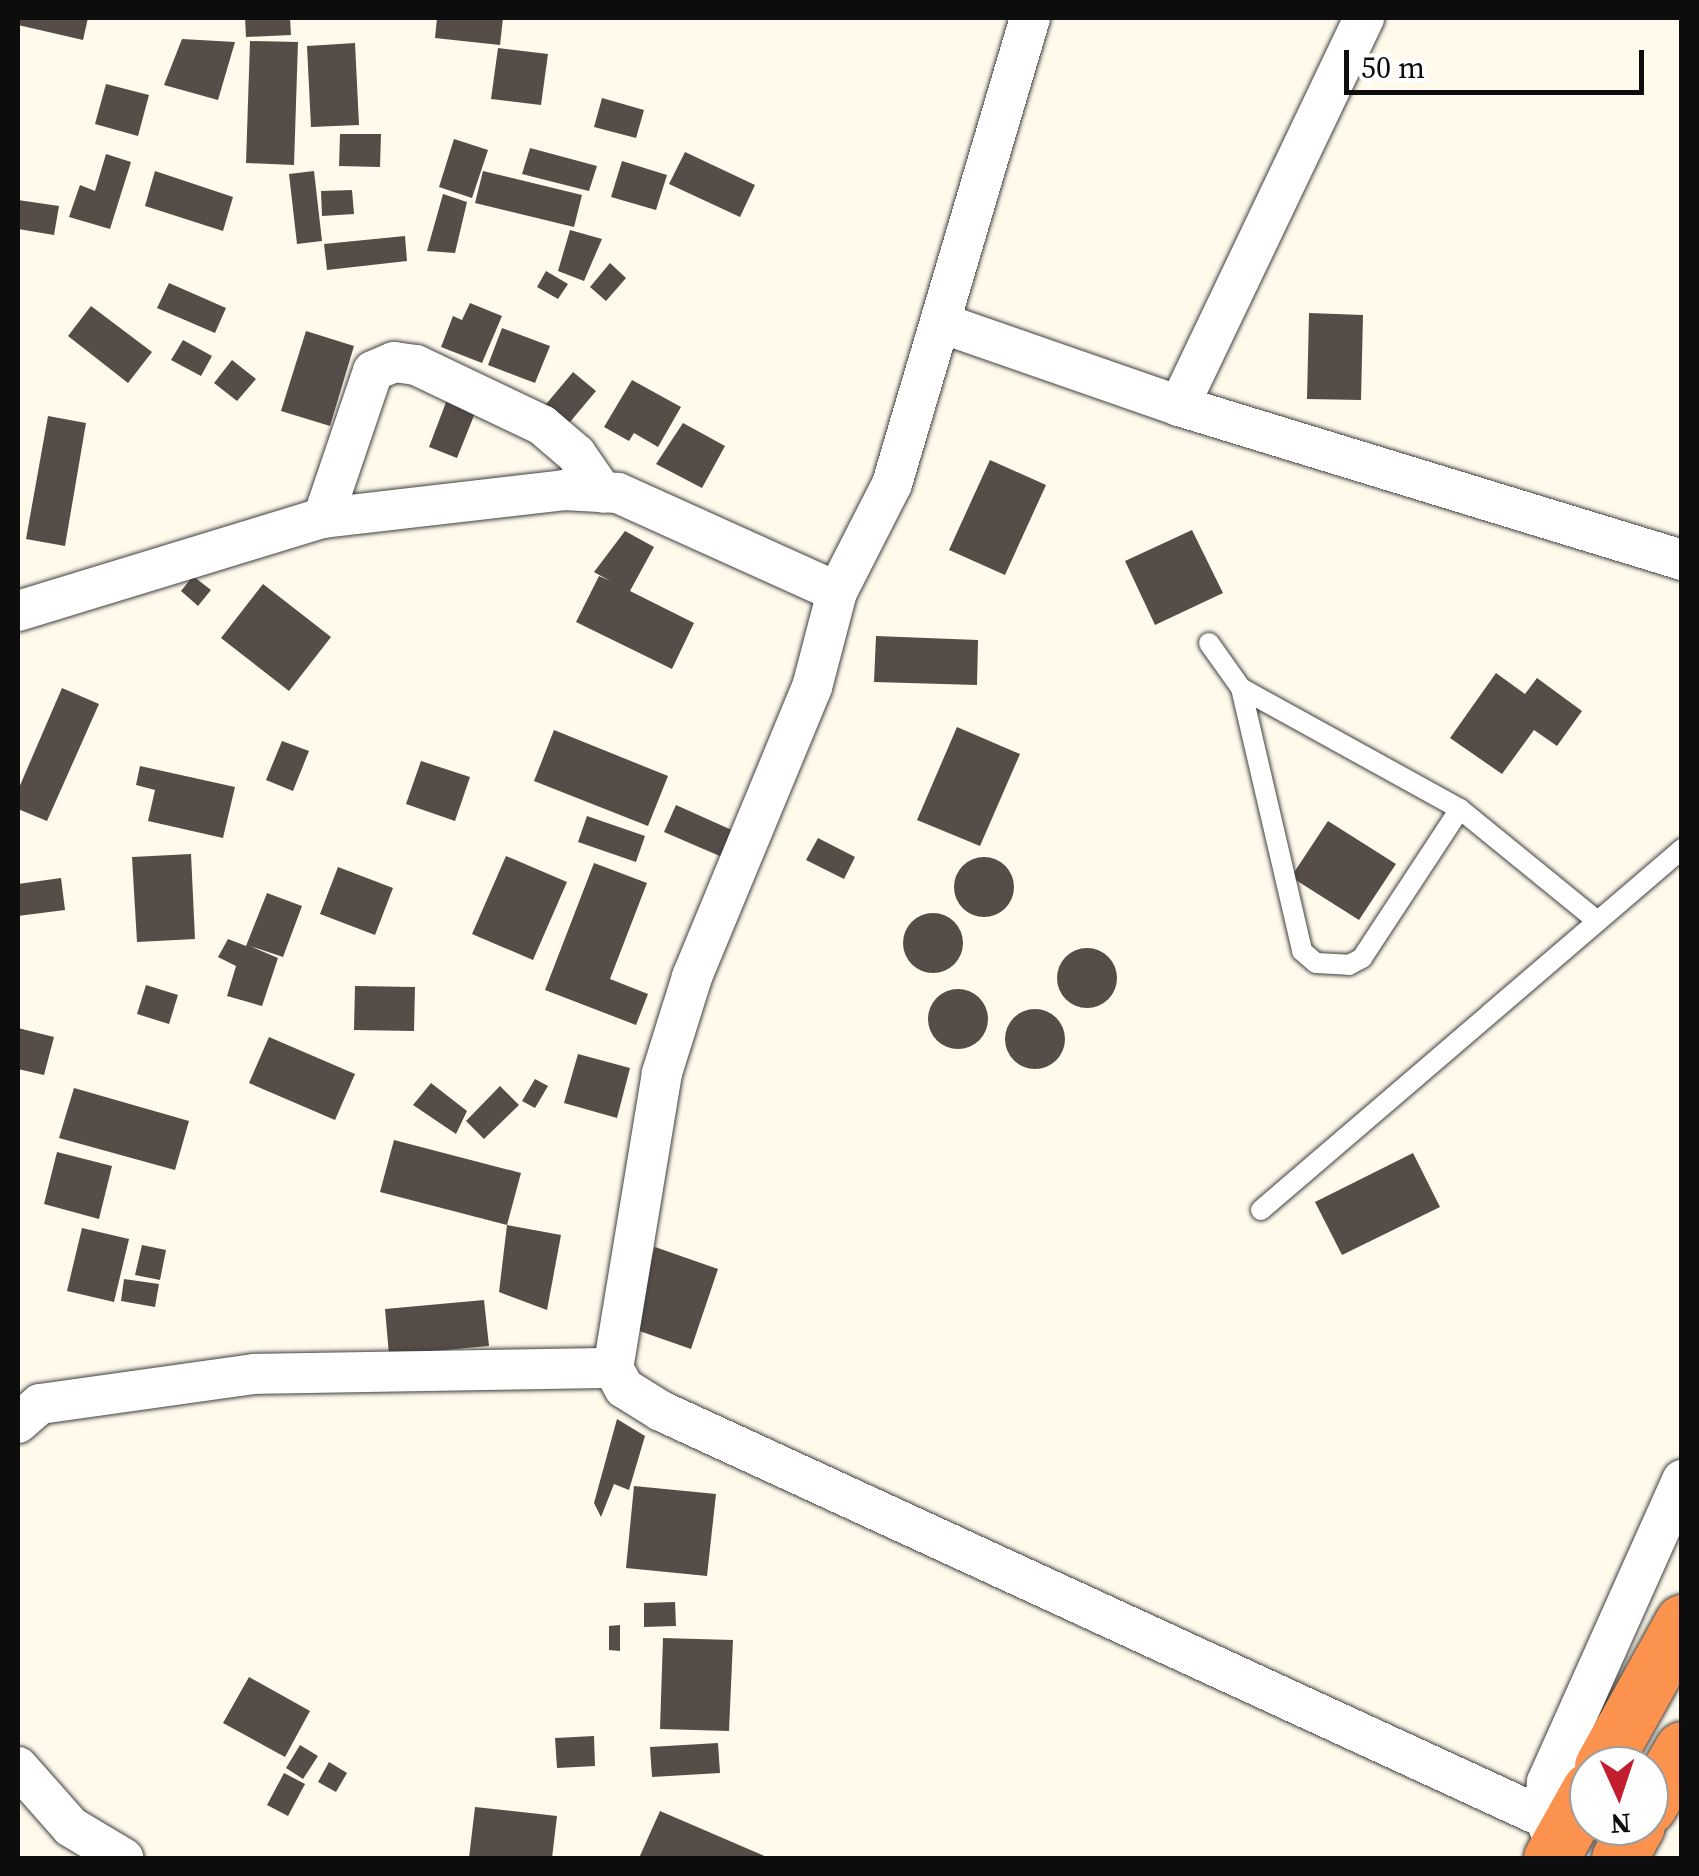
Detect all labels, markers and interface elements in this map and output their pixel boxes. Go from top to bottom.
scale bar [1349,30,1649,92]
text: 50 m [1361,47,1425,88]
north arrow [1569,1746,1669,1846]
text: N [1609,1804,1632,1843]

